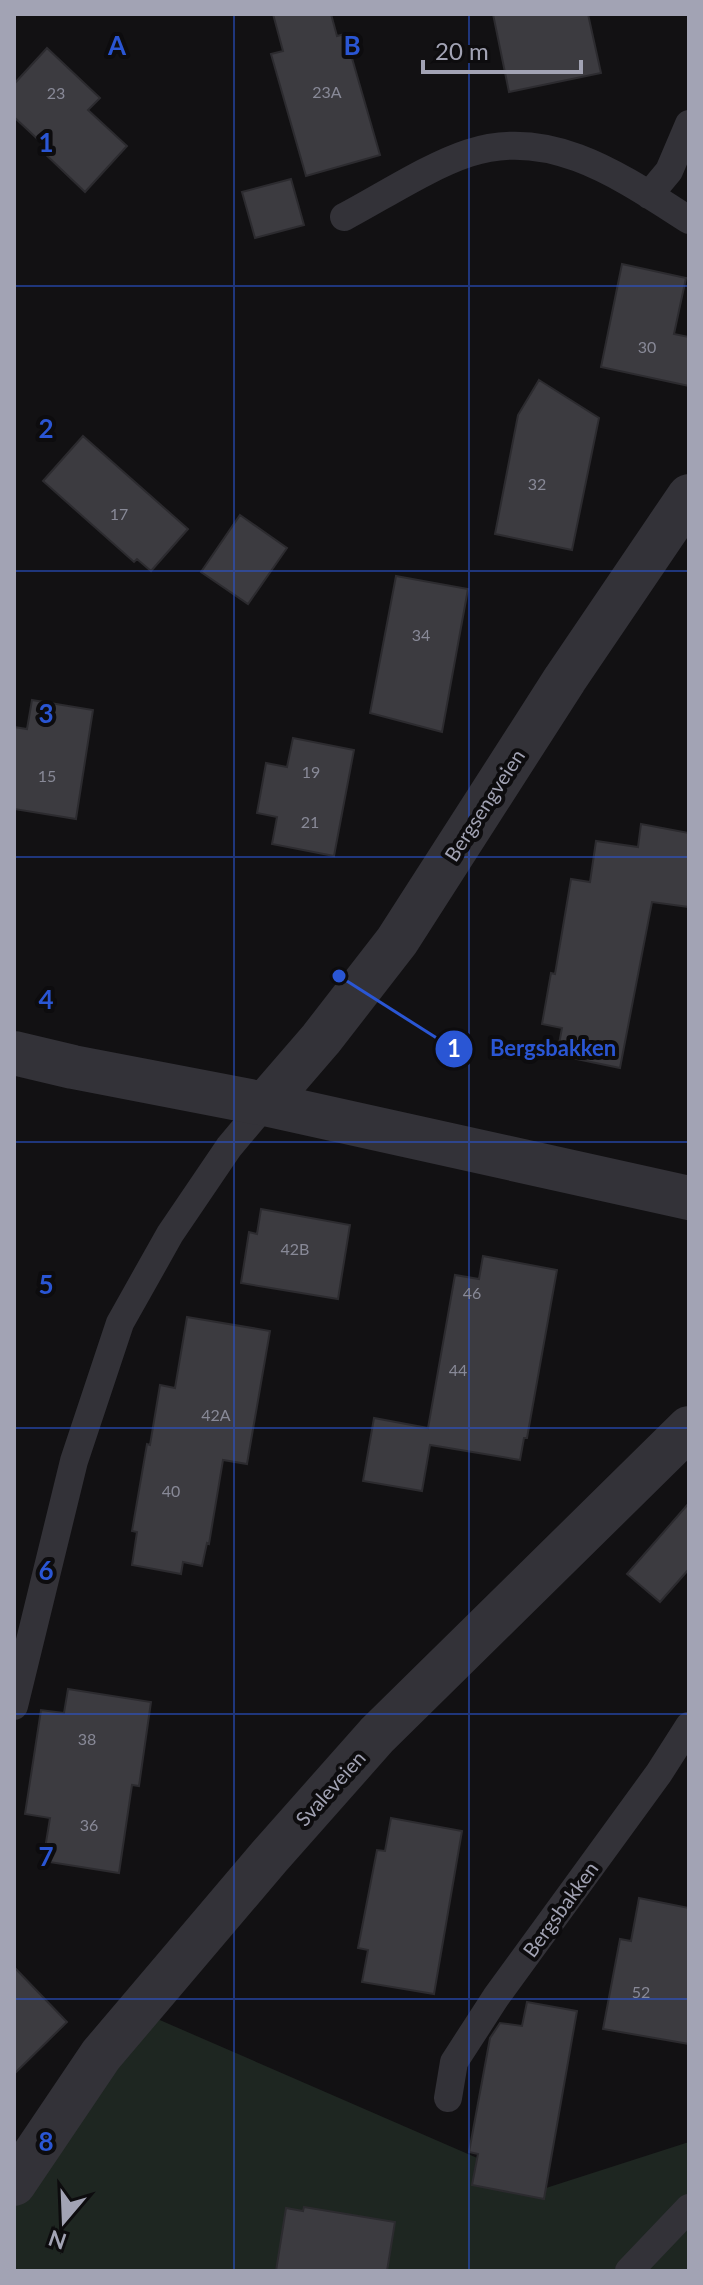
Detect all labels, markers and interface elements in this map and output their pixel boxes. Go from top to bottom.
scale bar [423,24,581,74]
text: A [107,29,127,61]
text: B [343,29,361,61]
text: 20 m [435,36,489,65]
house number: 23A [312,82,342,101]
house number: 23 [47,83,65,102]
text: 1 [38,126,54,158]
house number: 30 [638,337,656,356]
text: 2 [38,412,54,444]
house number: 32 [528,474,546,493]
house number: 17 [110,504,128,523]
house number: 34 [412,625,430,644]
text: 3 [38,697,54,729]
street label: Bergsengveien [439,744,529,866]
house number: 19 [302,762,320,781]
house number: 15 [38,766,56,785]
house number: 21 [301,812,319,831]
text: 4 [38,983,54,1015]
callout: Bergsbakken [434,1026,632,1072]
text: 1 [447,1033,461,1062]
text: Bergsbakken [490,1034,616,1061]
house number: 42B [281,1239,309,1258]
text: 5 [38,1268,54,1300]
house number: 46 [463,1283,481,1302]
house number: 44 [449,1360,467,1379]
house number: 42A [201,1405,231,1424]
house number: 40 [162,1481,180,1500]
text: 6 [38,1554,54,1586]
house number: 38 [78,1729,96,1748]
street label: Svaleveien [290,1746,370,1830]
house number: 36 [80,1815,98,1834]
text: 7 [38,1840,54,1872]
street label: Bergsbakken [517,1857,603,1961]
house number: 52 [632,1982,650,2001]
text: 8 [38,2125,54,2157]
north arrow [24,2181,104,2261]
text: N [45,2225,70,2256]

